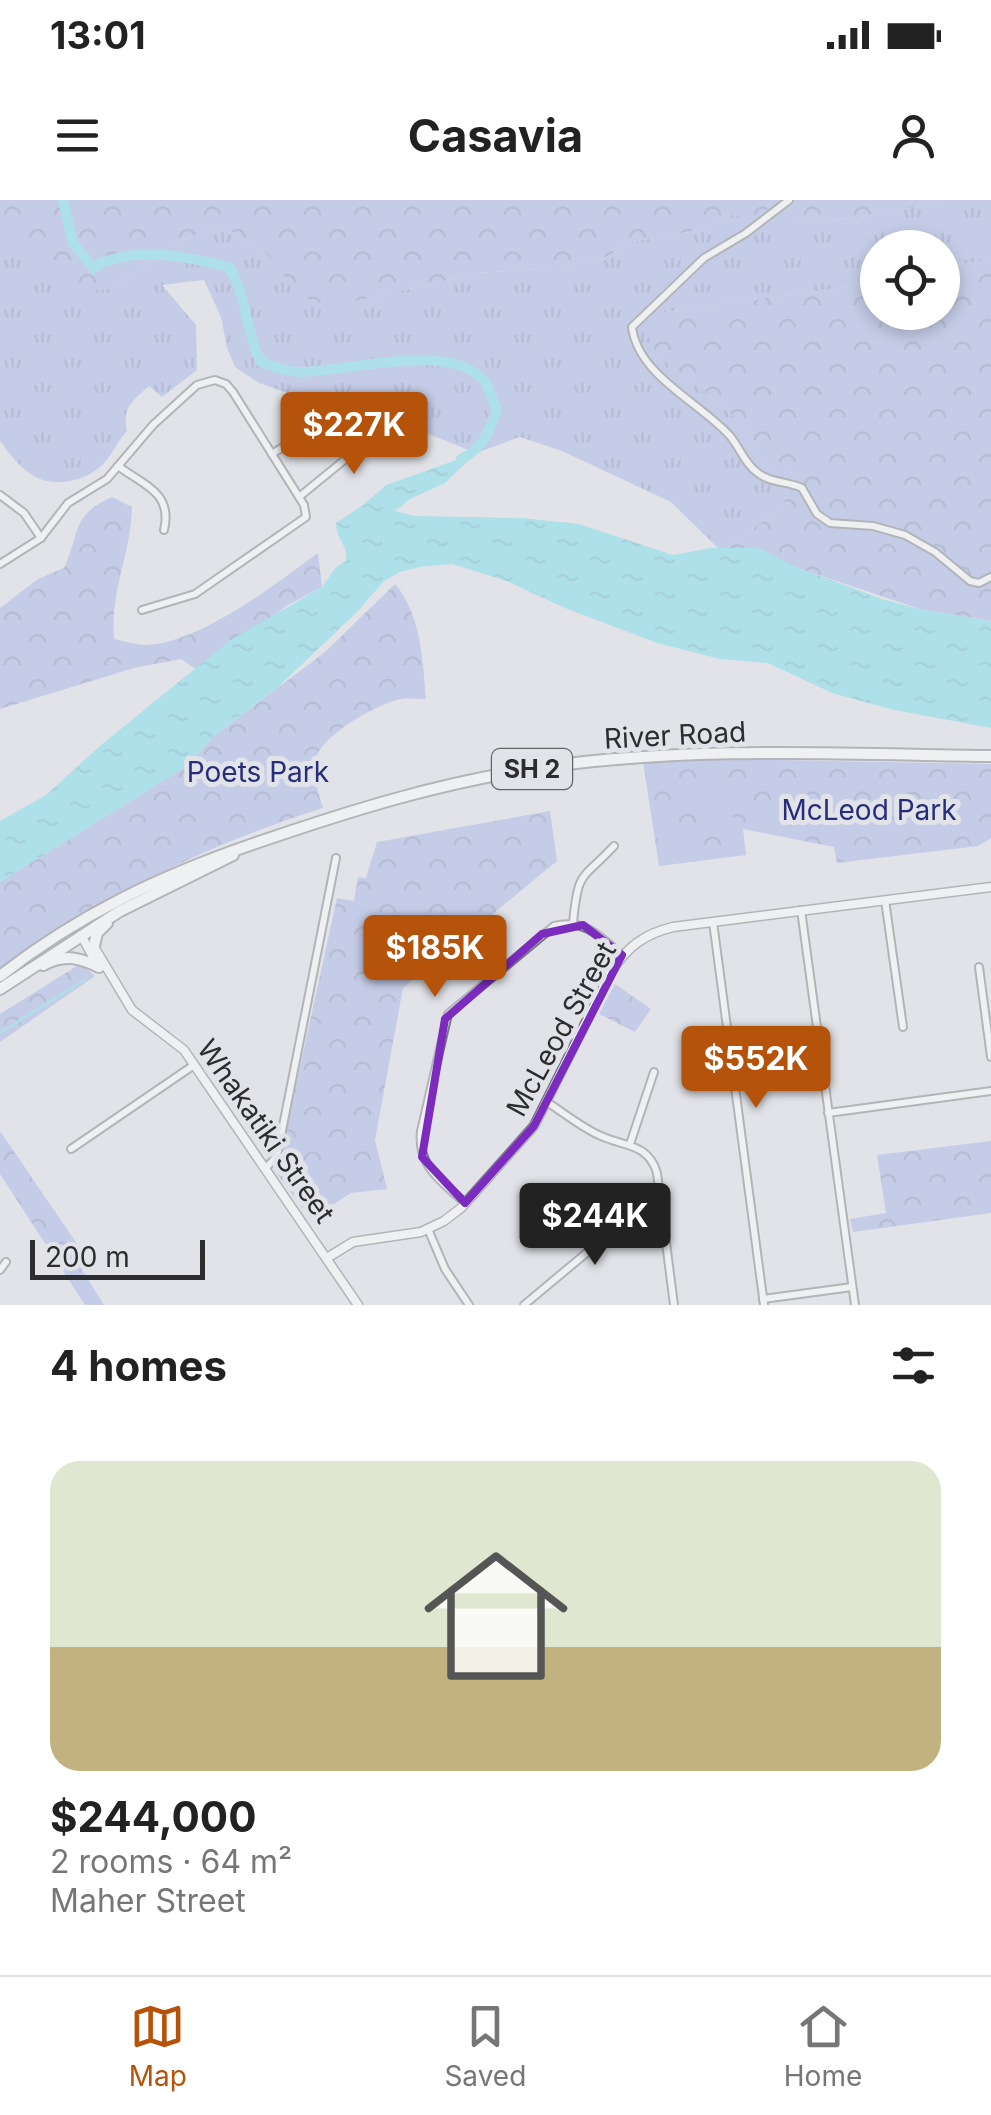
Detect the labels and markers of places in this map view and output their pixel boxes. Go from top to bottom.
pin: $227K [284,392,424,477]
pin: $185K [365,915,505,1000]
pin: $552K [686,1026,826,1111]
pin: $244K [525,1183,665,1268]

